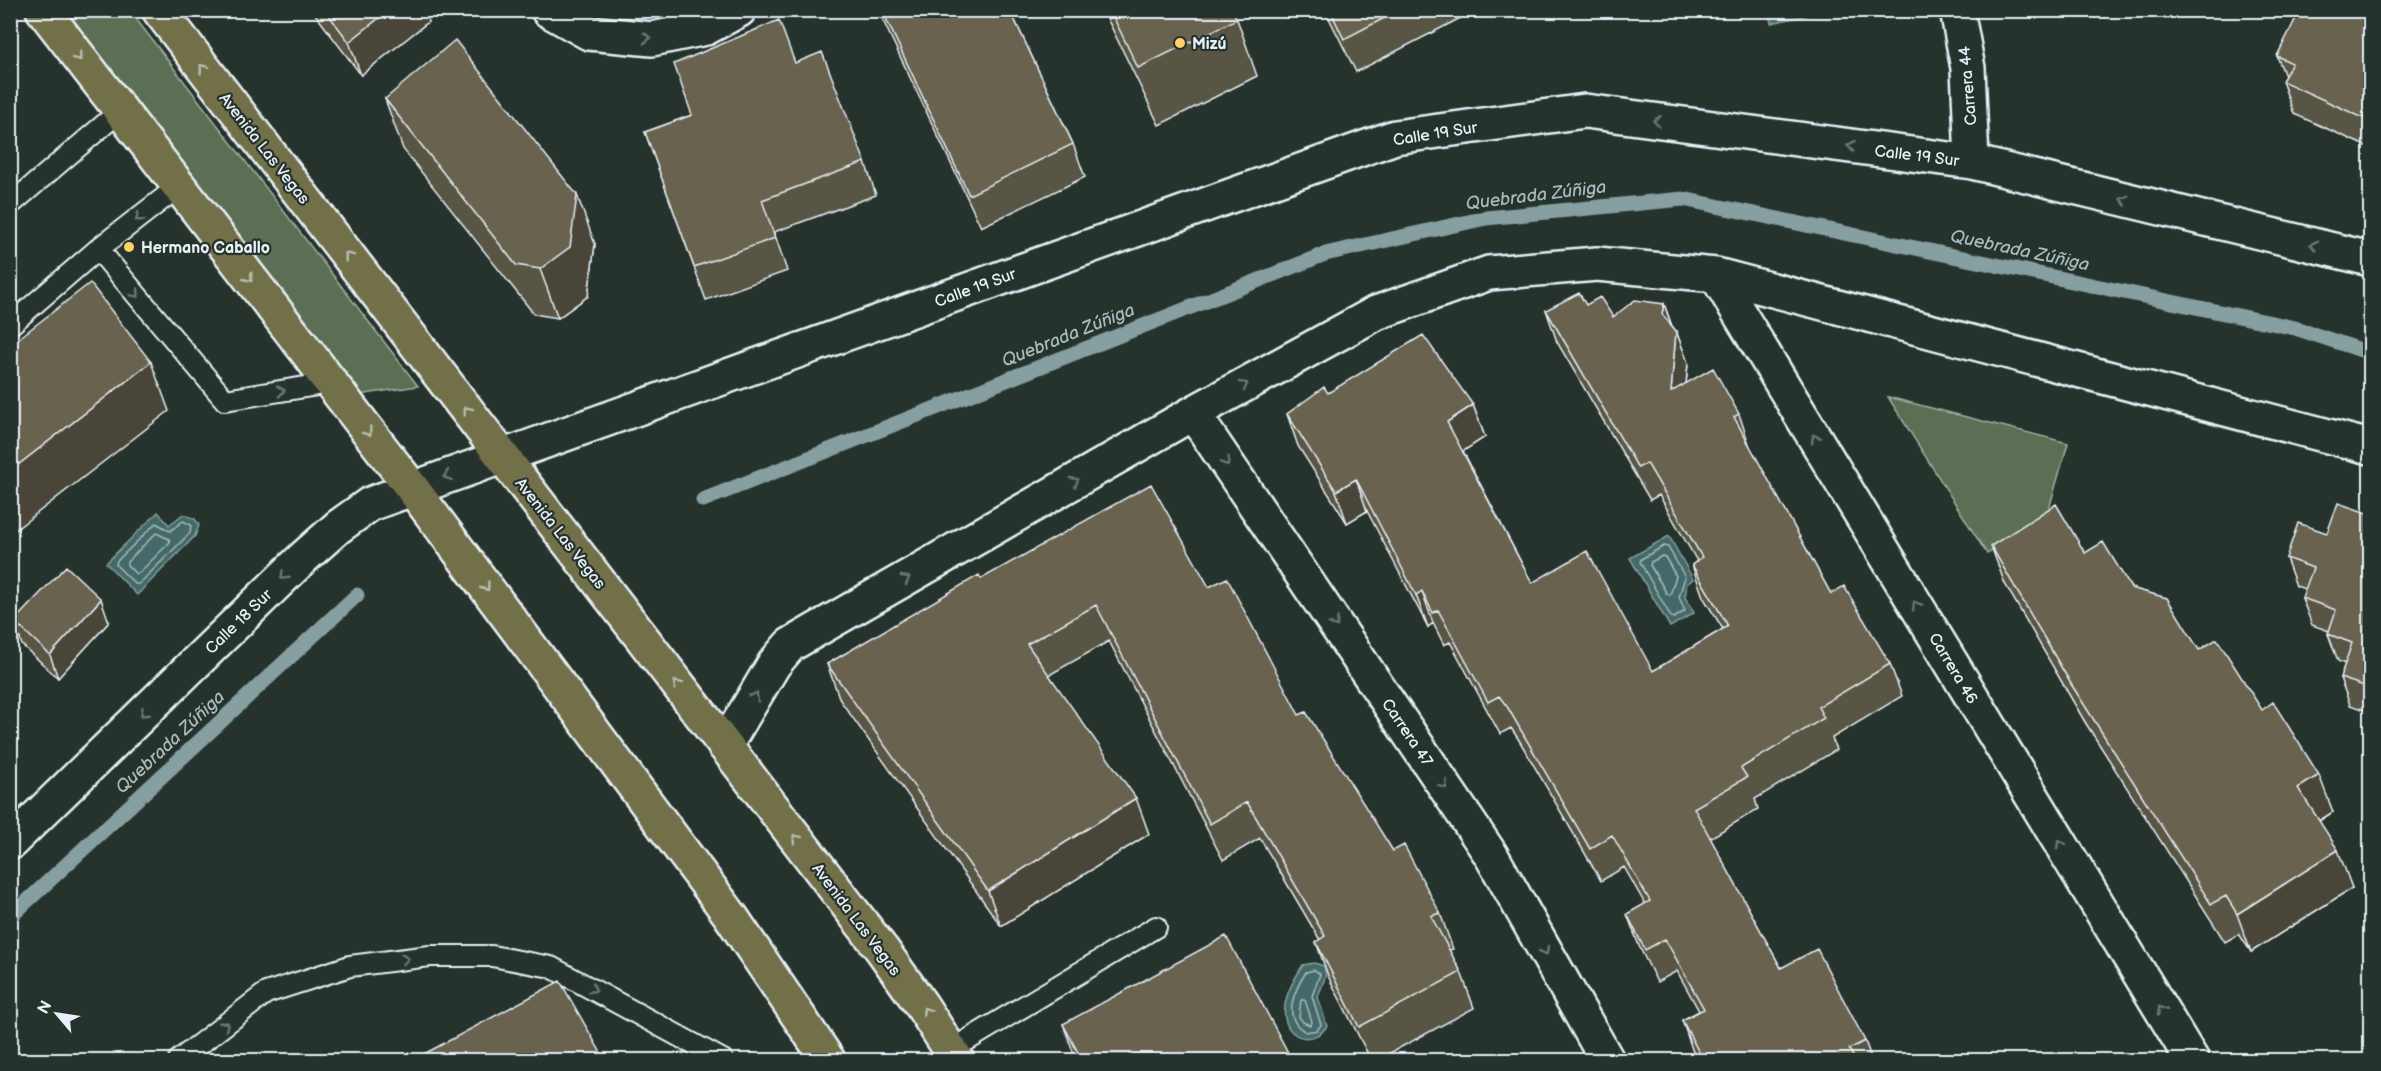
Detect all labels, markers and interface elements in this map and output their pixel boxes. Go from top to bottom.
one-way arrow [642,31,651,44]
place label: Mizú [1192,35,1227,54]
marker: Mizú [1173,36,1187,50]
street label: Carrera 44 [1956,45,1981,126]
one-way arrow [71,50,82,61]
one-way arrow [200,64,211,75]
street label: Avenida Las Vegas [215,90,313,208]
one-way arrow [1653,115,1662,127]
street label: Calle 19 Sur [1392,118,1479,151]
one-way arrow [1846,141,1855,153]
street label: Calle 19 Sur [1873,142,1960,171]
water label: Quebrada Zúñiga [1465,176,1608,215]
one-way arrow [2119,194,2129,207]
one-way arrow [134,211,145,222]
water label: Quebrada Zúñiga [1949,226,2091,275]
place label: Hermano Caballo [141,239,270,258]
marker: Hermano Caballo [122,240,136,254]
one-way arrow [2309,240,2319,253]
one-way arrow [344,251,355,262]
street label: Calle 19 Sur [932,265,1019,312]
one-way arrow [241,271,252,282]
one-way arrow [129,287,140,298]
water label: Quebrada Zúñiga [999,299,1138,372]
one-way arrow [1238,381,1248,392]
one-way arrow [276,385,285,397]
one-way arrow [463,406,474,417]
one-way arrow [361,425,372,436]
one-way arrow [1811,434,1822,444]
one-way arrow [1219,455,1230,466]
one-way arrow [442,468,453,481]
street label: Avenida Las Vegas [511,475,609,593]
one-way arrow [1068,477,1079,489]
one-way arrow [281,569,292,580]
one-way arrow [900,574,910,586]
one-way arrow [479,581,490,592]
street label: Calle 18 Sur [202,586,276,658]
one-way arrow [1911,601,1923,611]
one-way arrow [1328,617,1339,628]
street label: Carrera 46 [1924,630,1981,708]
one-way arrow [674,679,685,690]
water label: Quebrada Zúñiga [111,686,229,798]
one-way arrow [748,692,759,702]
street label: Carrera 47 [1377,695,1436,770]
one-way arrow [141,705,152,716]
one-way arrow [1437,778,1448,789]
one-way arrow [793,834,804,845]
one-way arrow [2056,840,2068,850]
street label: Avenida Las Vegas [807,860,904,980]
one-way arrow [1538,945,1549,956]
one-way arrow [400,954,409,966]
one-way arrow [587,982,597,993]
north arrow [27,984,87,1044]
text: N [34,998,56,1017]
one-way arrow [2157,1006,2169,1016]
one-way arrow [922,1007,933,1018]
one-way arrow [218,1021,229,1032]

